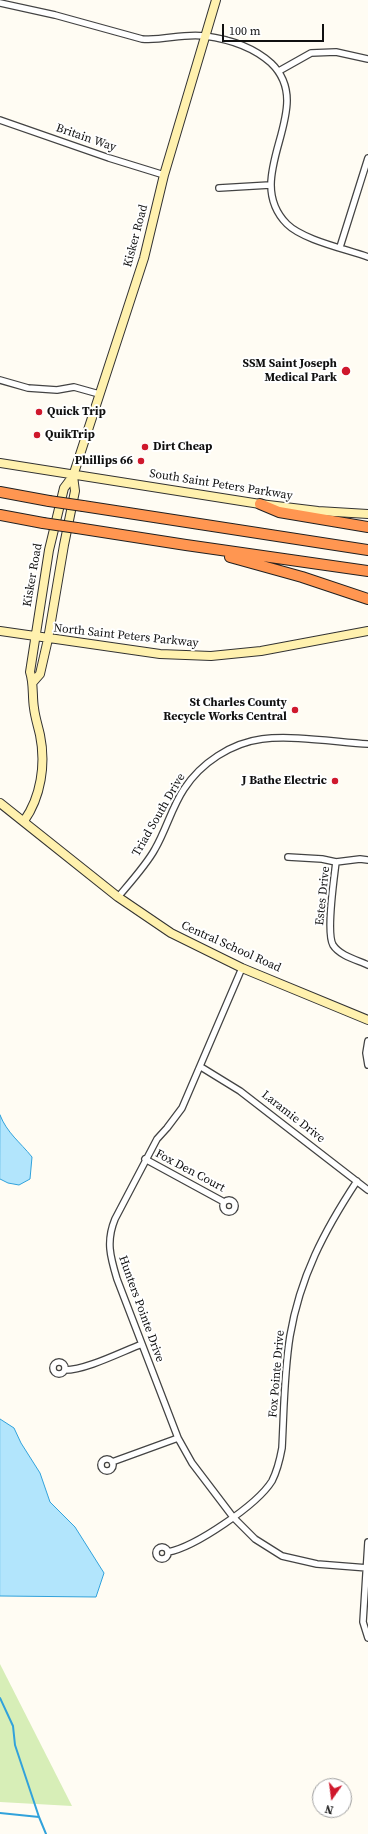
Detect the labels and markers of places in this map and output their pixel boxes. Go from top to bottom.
place label: SSM Saint Joseph Medical Park [242,357,337,385]
marker: SSM Saint Joseph Medical Park [340,365,352,377]
place label: Quick Trip [47,405,106,419]
marker: Quick Trip [34,407,44,417]
place label: QuikTrip [45,428,95,442]
marker: QuikTrip [32,430,42,440]
place label: Dirt Cheap [153,440,212,454]
marker: Dirt Cheap [140,442,150,452]
place label: Phillips 66 [75,454,133,468]
marker: Phillips 66 [136,456,146,466]
place label: St Charles County Recycle Works Central [163,696,287,724]
marker: St Charles County Recycle Works Central [290,705,300,715]
place label: J Bathe Electric [242,774,327,788]
marker: J Bathe Electric [330,776,340,786]

